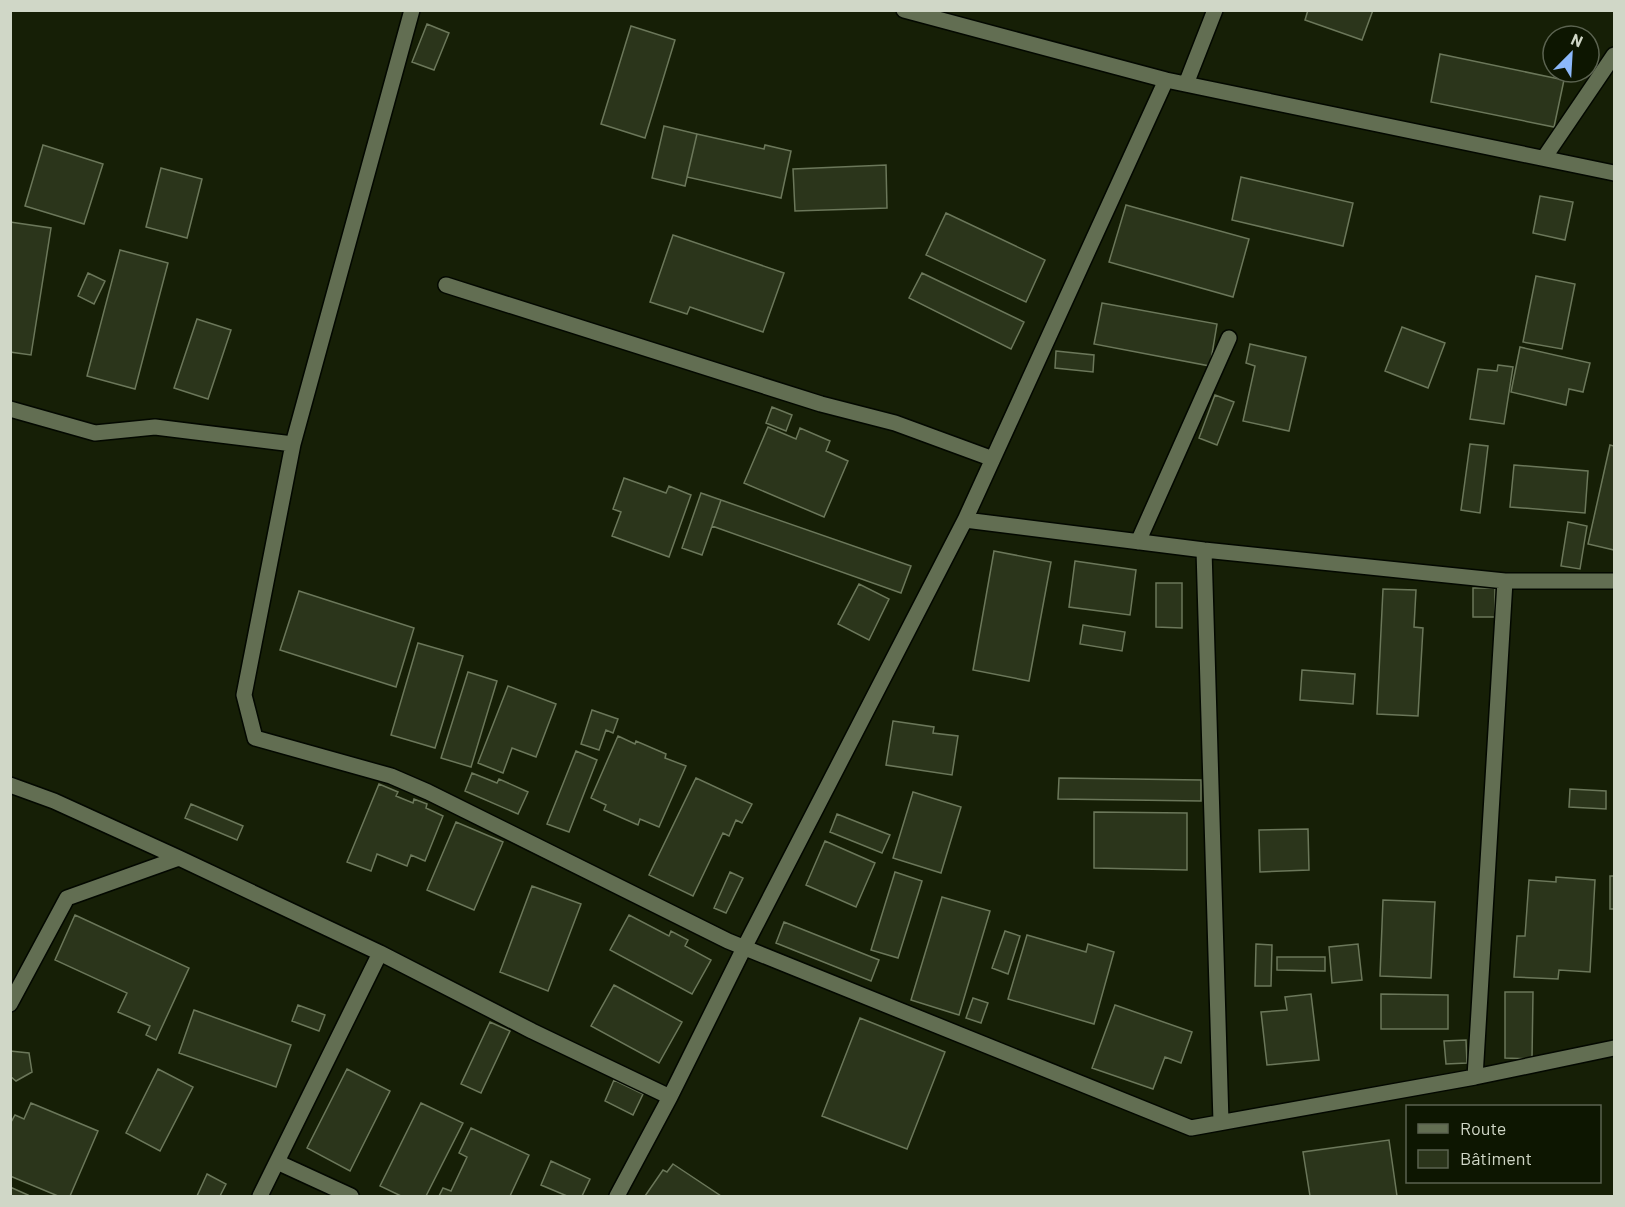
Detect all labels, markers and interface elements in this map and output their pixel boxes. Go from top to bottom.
north arrow [1541,24,1601,84]
text: N [1569,29,1586,51]
legend [1406,1105,1601,1183]
text: Route [1460,1117,1506,1139]
text: Bâtiment [1460,1147,1532,1169]

